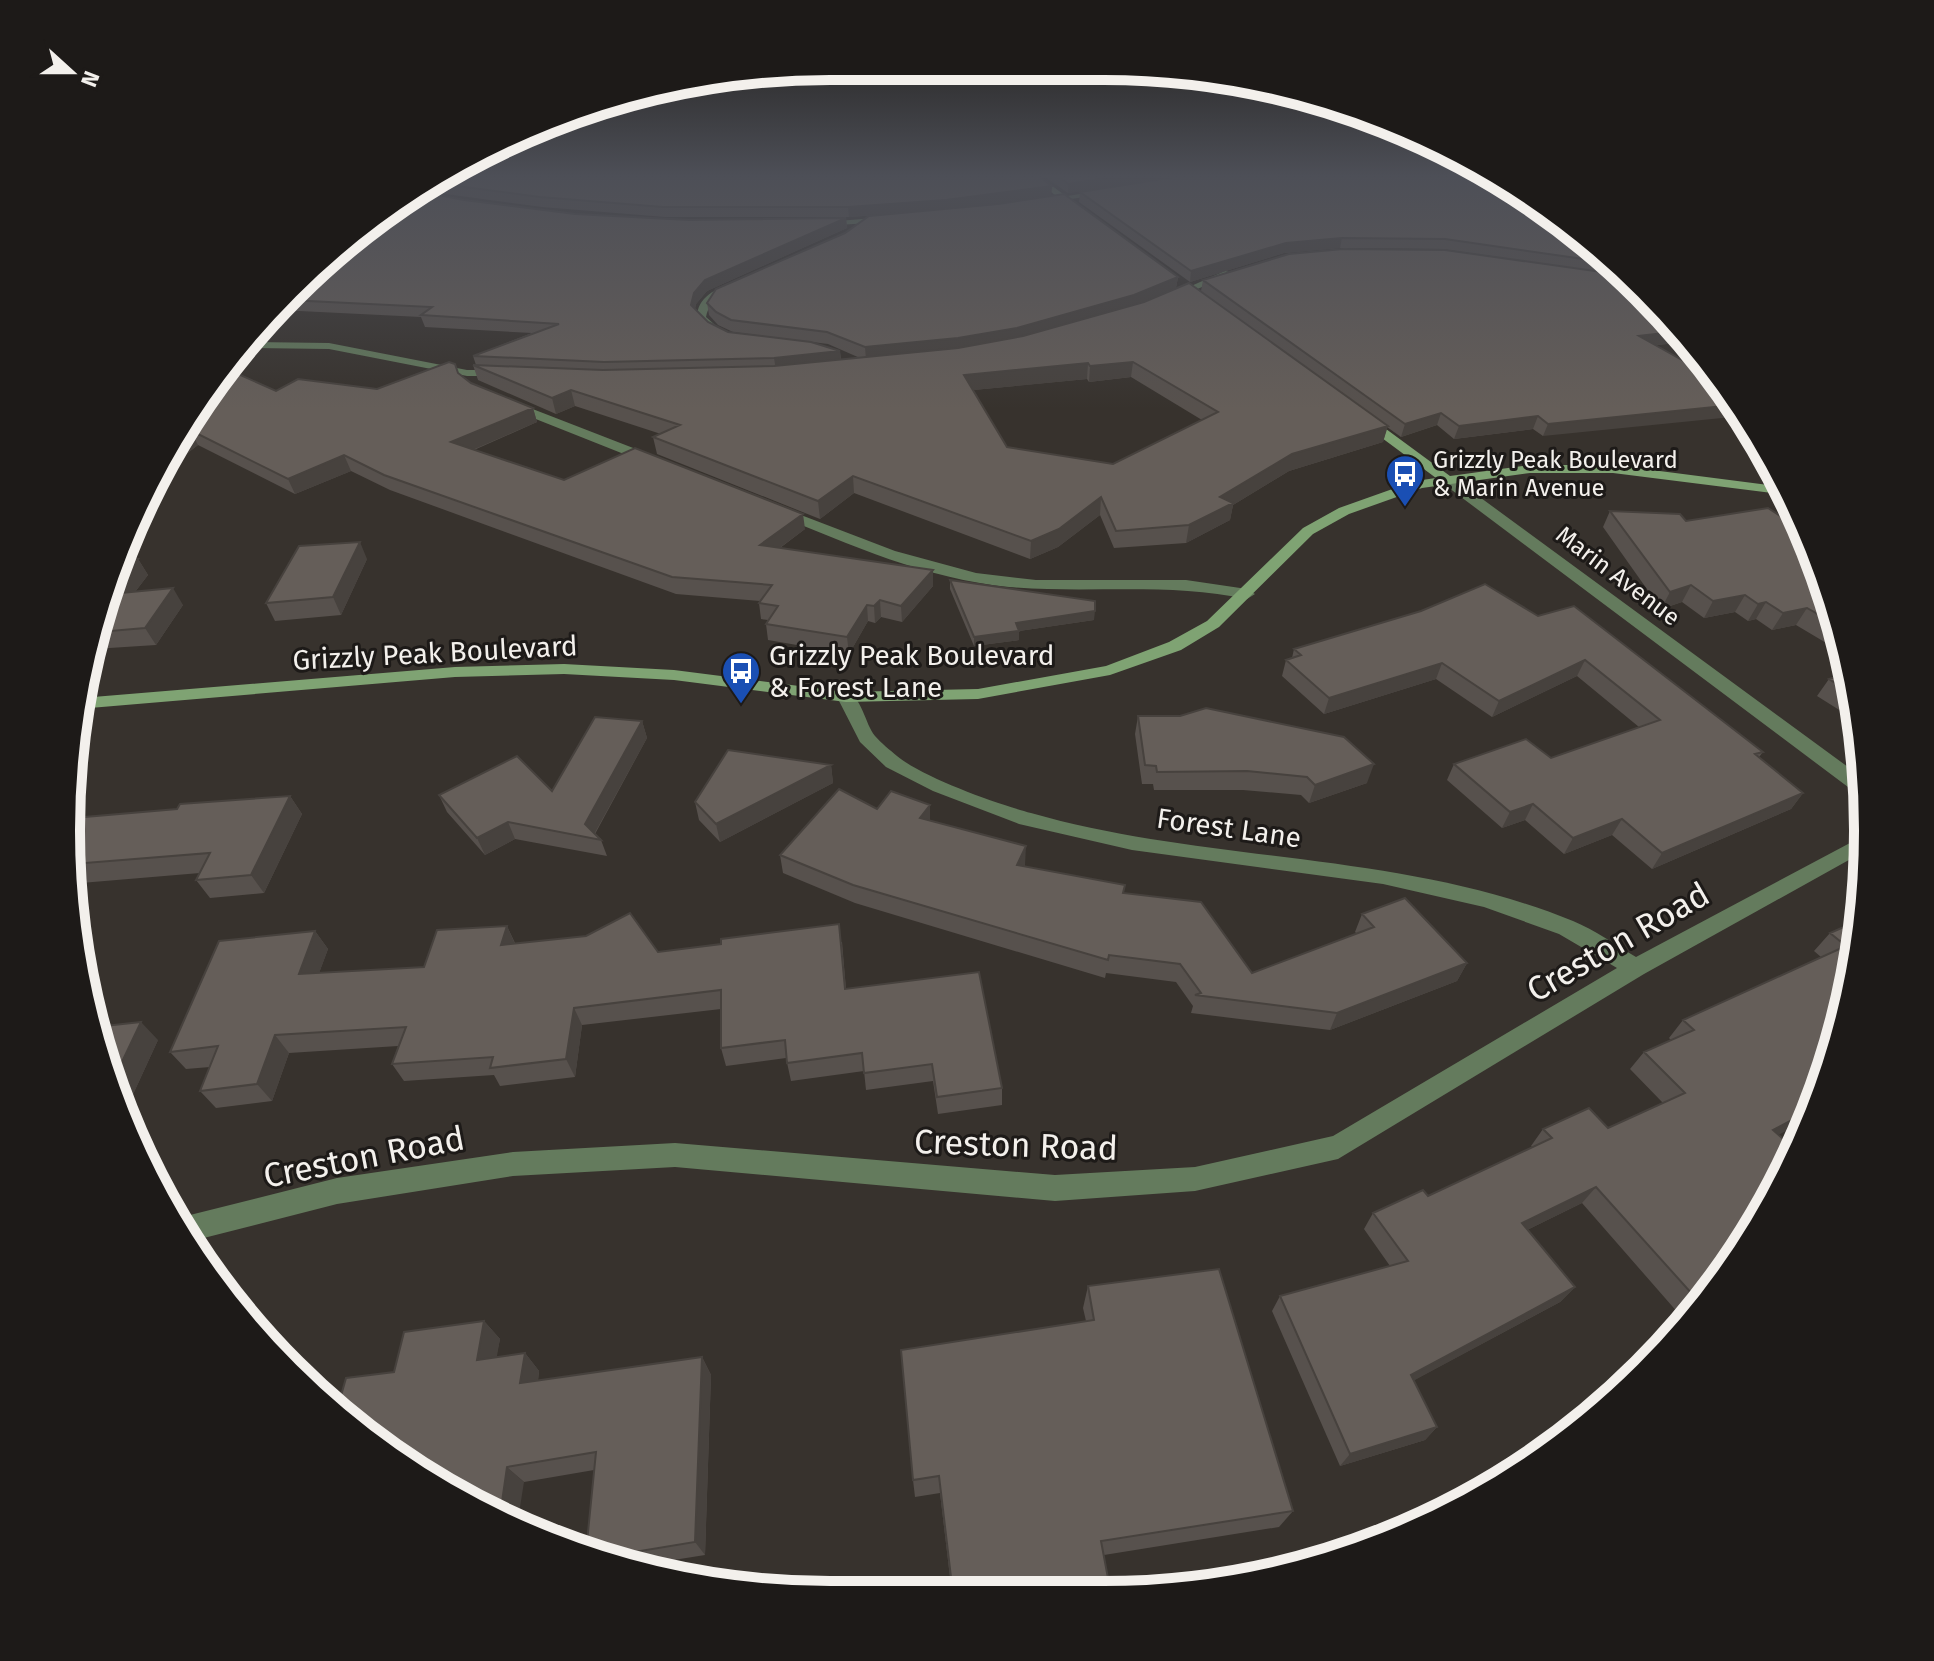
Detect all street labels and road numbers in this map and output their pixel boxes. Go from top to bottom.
street label: Marin Avenue [1551,520,1685,632]
street label: Grizzly Peak Boulevard [292,629,578,677]
street label: Forest Lane [1155,802,1303,854]
street label: Creston Road [1519,873,1717,1011]
street label: Creston Road [260,1117,468,1197]
street label: Creston Road [913,1121,1119,1169]

